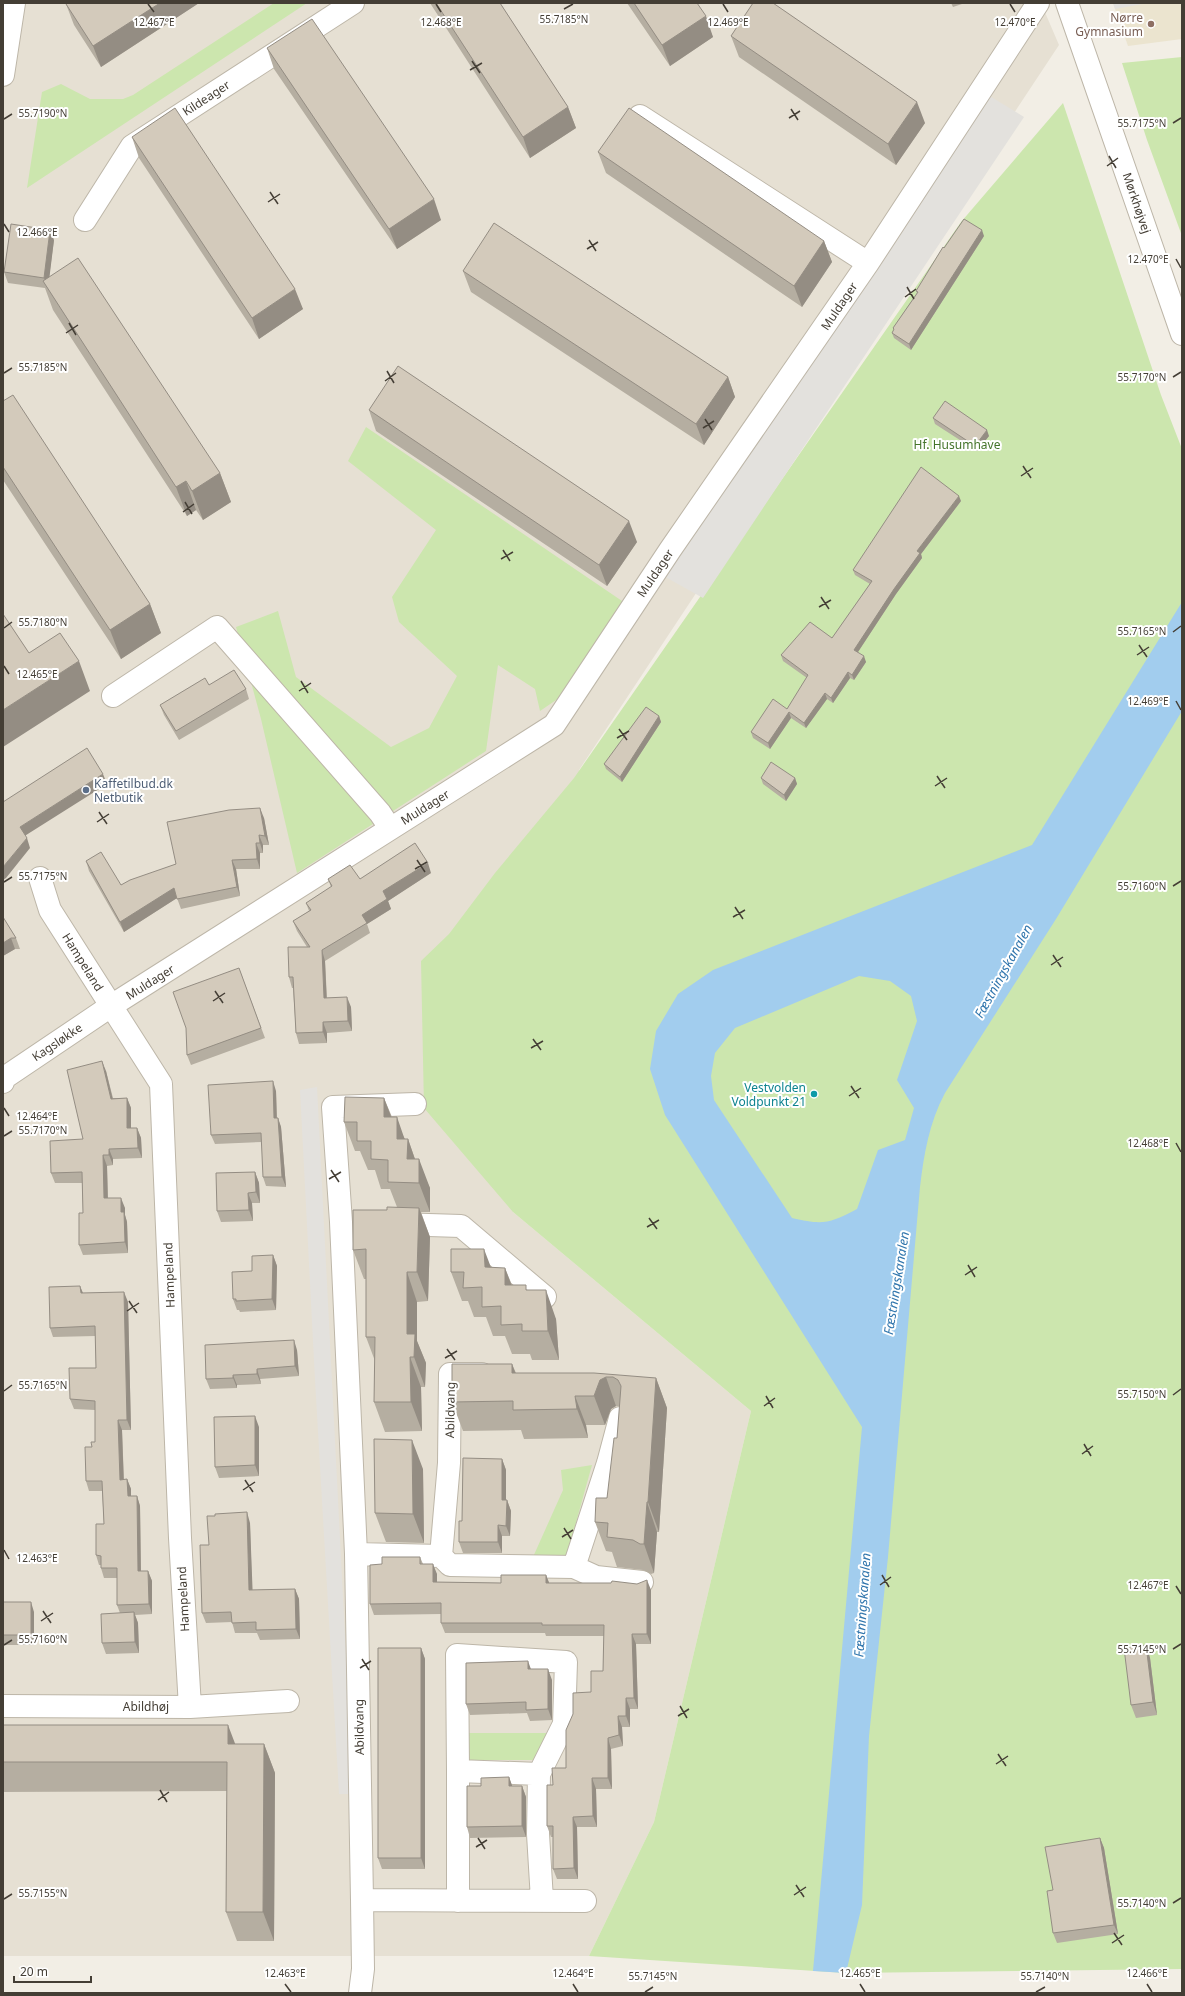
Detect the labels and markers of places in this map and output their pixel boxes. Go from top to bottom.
place label: Nørre Gymnasium [1075,9,1143,40]
marker: Nørre Gymnasium [1146,19,1156,29]
place label: Kaffetilbud.dk Netbutik [94,775,173,806]
marker: Kaffetilbud.dk Netbutik [81,785,91,795]
place label: Vestvolden Voldpunkt 21 [732,1079,806,1110]
marker: Vestvolden Voldpunkt 21 [809,1089,819,1099]

